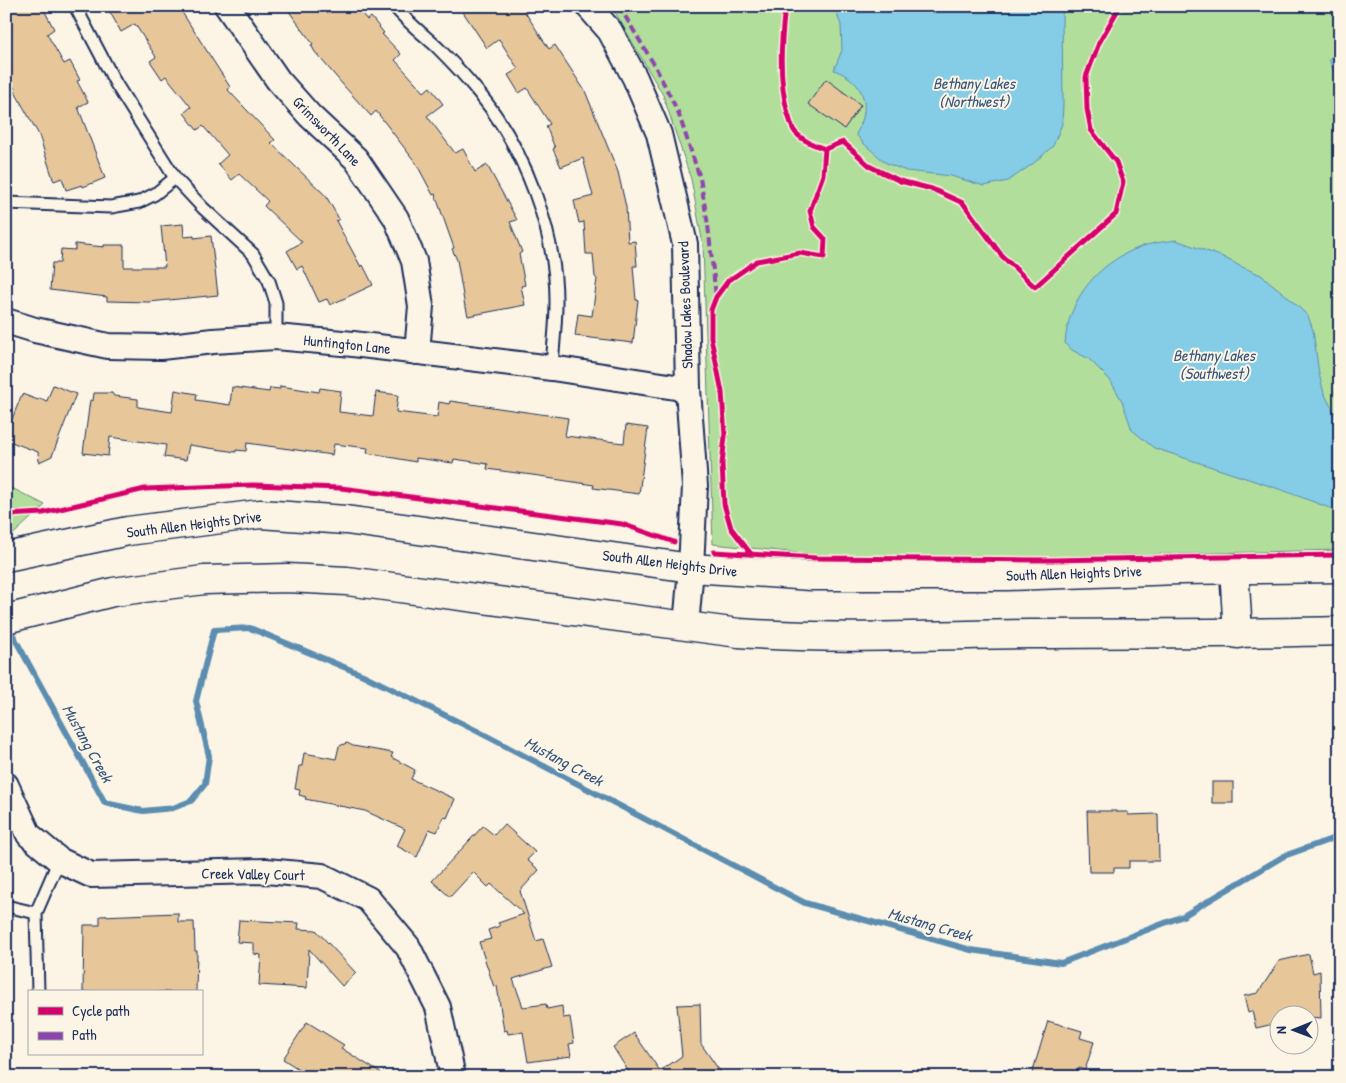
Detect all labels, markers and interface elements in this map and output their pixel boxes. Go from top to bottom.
water label: Bethany Lakes (Northwest) [933,72,1017,112]
street label: Grimsworth Lane [288,91,366,171]
street label: Shadow Lakes Boulevard [672,241,698,369]
street label: Huntington Lane [302,329,392,359]
water label: Bethany Lakes (Southwest) [1173,344,1257,384]
street label: South Allen Heights Drive [125,505,263,543]
street label: South Allen Heights Drive [601,544,739,582]
street label: South Allen Heights Drive [1006,560,1142,586]
water label: Mustang Creek [57,700,119,787]
water label: Mustang Creek [521,731,608,792]
street label: Creek Valley Court [201,863,306,885]
water label: Mustang Creek [886,902,976,947]
legend [28,990,202,1056]
text: Cycle path [72,1000,130,1021]
north arrow [1268,1006,1318,1056]
text: Path [72,1024,97,1045]
text: N [1271,1026,1290,1034]

